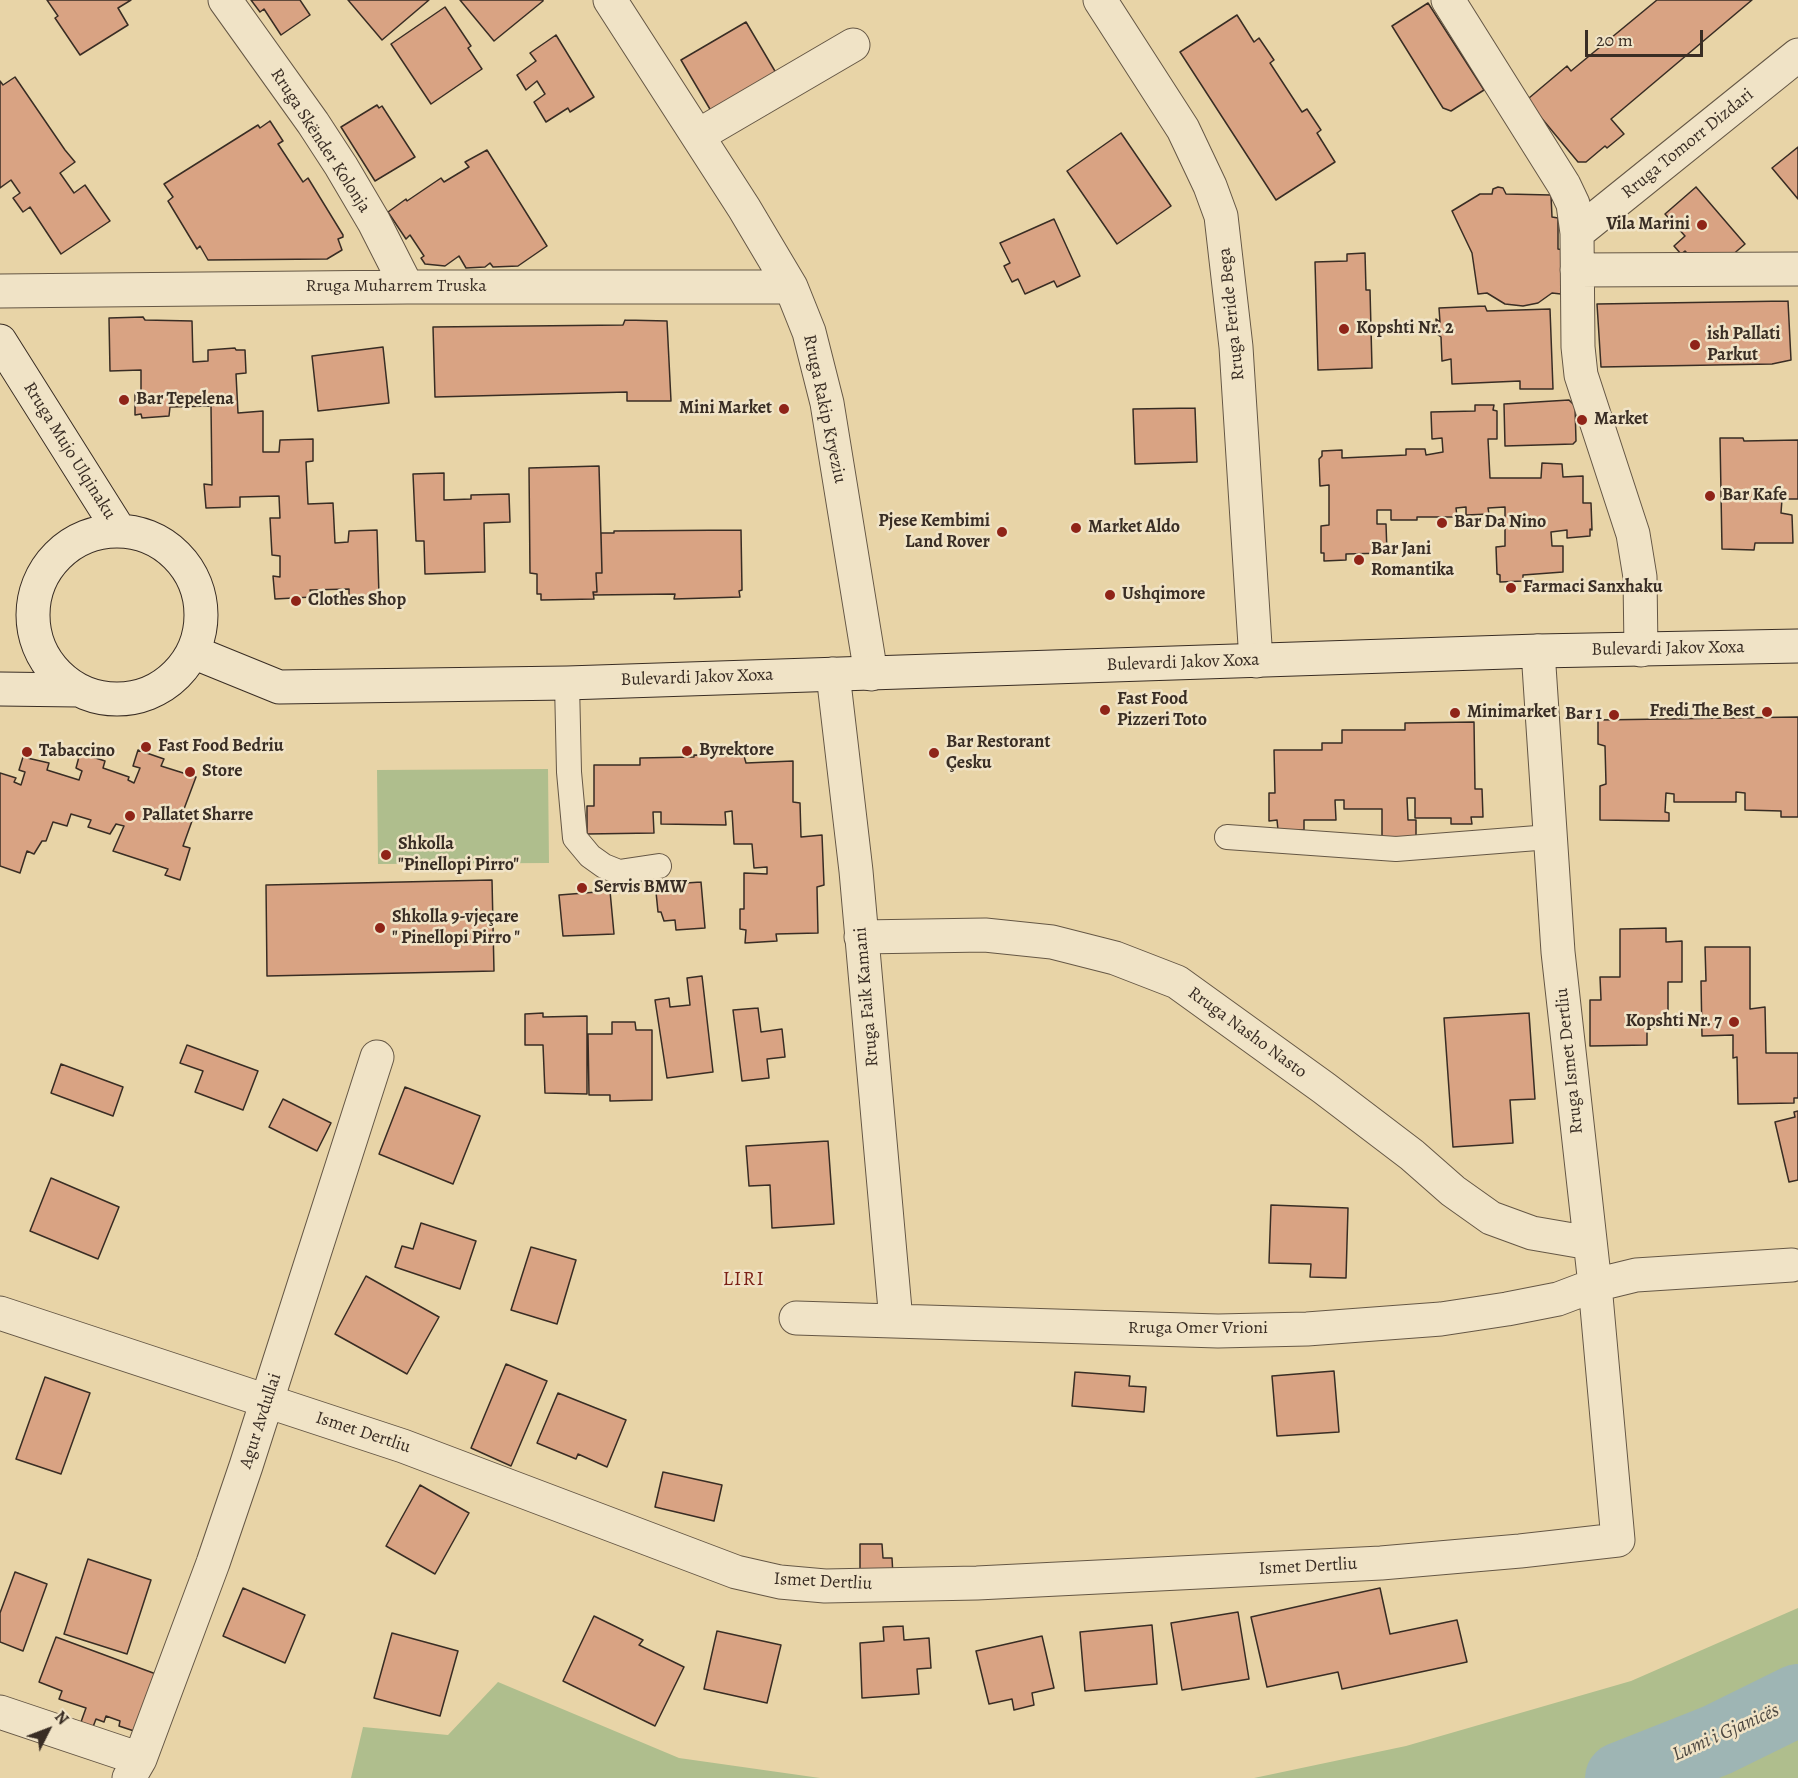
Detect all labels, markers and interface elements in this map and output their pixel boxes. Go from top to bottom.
scale bar [1588,18,1706,56]
text: 20 m [1596,28,1633,52]
street label: Rruga Skënder Kolonja [265,65,375,217]
street label: Rruga Tomorr Dizdari [1618,84,1758,204]
place label: Vila Marini [1606,214,1690,236]
marker: Vila Marini [1695,218,1709,232]
street label: Rruga Feride Bega [1214,246,1250,382]
street label: Rruga Muharrem Truska [305,276,487,298]
place label: Kopshti Nr. 2 [1356,318,1454,340]
marker: Kopshti Nr. 2 [1337,322,1351,336]
place label: ish Pallati Parkut [1707,324,1781,366]
street label: Rruga Rakip Kryeziu [798,333,850,485]
marker: ish Pallati Parkut [1688,338,1702,352]
street label: Rruga Mujo Ulqinaku [18,378,120,524]
place label: Bar Tepelena [136,389,234,411]
marker: Bar Tepelena [117,393,131,407]
place label: Mini Market [679,398,772,420]
marker: Mini Market [777,402,791,416]
place label: Market [1594,409,1648,431]
marker: Market [1575,413,1589,427]
place label: Bar Kafe [1722,485,1787,507]
marker: Bar Kafe [1703,489,1717,503]
place label: Pjese Kembimi Land Rover [878,511,990,554]
place label: Bar Da Nino [1454,512,1546,534]
marker: Bar Da Nino [1435,516,1449,530]
place label: Market Aldo [1088,517,1180,539]
marker: Market Aldo [1069,521,1083,535]
marker: Pjese Kembimi Land Rover [995,525,1009,539]
place label: Bar Jani Romantika [1371,539,1454,582]
marker: Bar Jani Romantika [1352,553,1366,567]
place label: Farmaci Sanxhaku [1523,577,1663,599]
marker: Farmaci Sanxhaku [1504,581,1518,595]
place label: Ushqimore [1122,584,1205,606]
marker: Ushqimore [1103,588,1117,602]
place label: Clothes Shop [308,590,406,612]
marker: Clothes Shop [289,594,303,608]
street label: Bulevardi Jakov Xoxa [1591,637,1745,661]
street label: Bulevardi Jakov Xoxa [1106,650,1260,676]
street label: Bulevardi Jakov Xoxa [620,665,774,691]
place label: Fast Food Pizzeri Toto [1117,689,1207,732]
place label: Fredi The Best [1649,701,1755,723]
place label: Minimarket [1467,702,1557,724]
marker: Fast Food Pizzeri Toto [1098,703,1112,717]
place label: Bar 1 [1565,704,1602,726]
marker: Fredi The Best [1760,705,1774,719]
marker: Minimarket [1448,706,1462,720]
marker: Bar 1 [1607,708,1621,722]
place label: Bar Restorant Çesku [946,732,1050,774]
place label: Fast Food Bedriu [158,736,284,758]
marker: Fast Food Bedriu [139,740,153,754]
place label: Byrektore [699,740,774,762]
place label: Tabaccino [39,741,115,763]
marker: Byrektore [680,744,694,758]
marker: Tabaccino [20,745,34,759]
marker: Bar Restorant Çesku [927,746,941,760]
place label: Store [202,761,242,783]
marker: Store [183,765,197,779]
place label: Pallatet Sharre [142,805,253,827]
marker: Pallatet Sharre [123,809,137,823]
place label: Shkolla "Pinellopi Pirro" [398,834,519,876]
marker: Shkolla "Pinellopi Pirro" [379,848,393,862]
place label: Servis BMW [594,877,687,899]
marker: Servis BMW [575,881,589,895]
place label: Shkolla 9-vjeçare " Pinellopi Pirro " [392,907,520,950]
marker: Shkolla 9-vjeçare " Pinellopi Pirro " [373,921,387,935]
street label: Rruga Faik Kamani [850,926,884,1068]
street label: Rruga Nasho Nasto [1183,983,1311,1083]
street label: Rruga Ismet Dertliu [1552,987,1588,1135]
place label: Kopshti Nr. 7 [1625,1011,1722,1033]
marker: Kopshti Nr. 7 [1727,1015,1741,1029]
district label: LIRI [723,1268,765,1292]
street label: Rruga Omer Vrioni [1128,1318,1268,1340]
street label: Agur Avdullai [235,1370,287,1472]
street label: Ismet Dertliu [313,1407,413,1459]
street label: Ismet Dertliu [1258,1554,1358,1580]
street label: Ismet Dertliu [773,1569,873,1595]
water label: Lumi i Gjanicës [1669,1699,1783,1767]
north arrow [18,1700,78,1760]
text: N [49,1706,73,1730]

